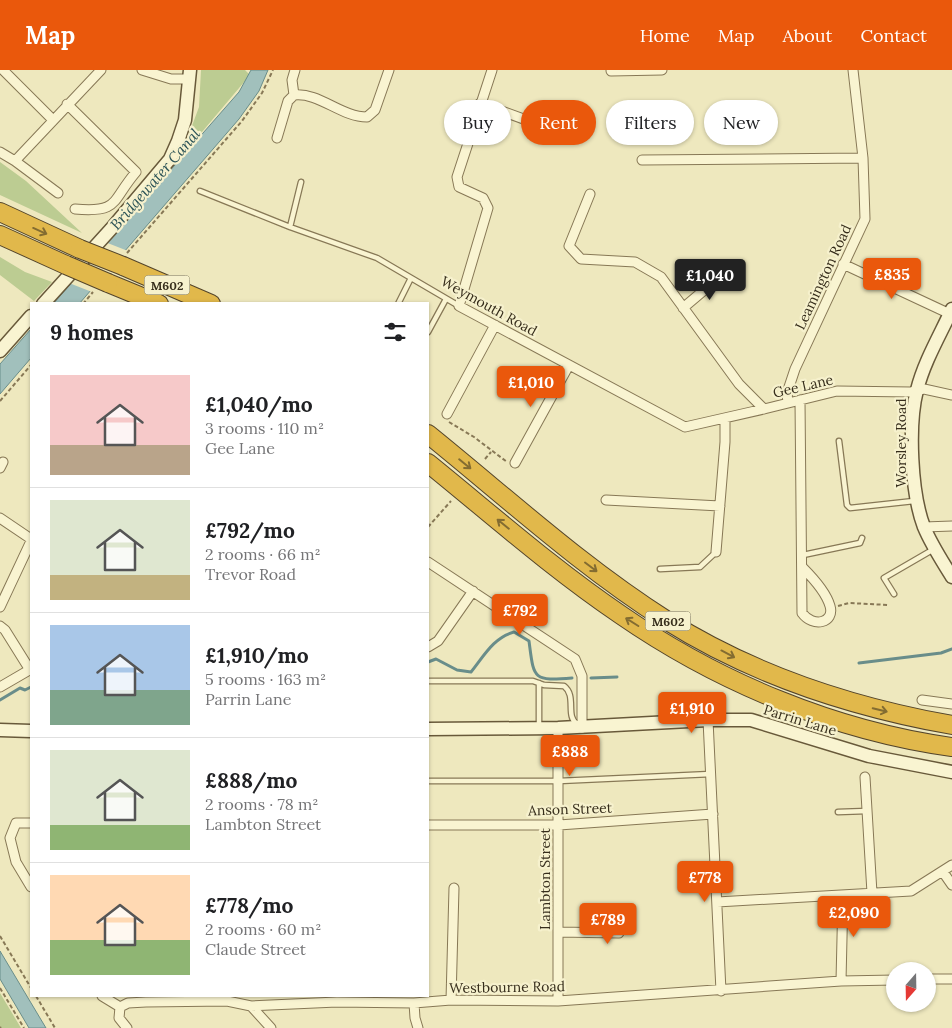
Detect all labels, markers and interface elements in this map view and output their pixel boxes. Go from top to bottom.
text: Map [25,20,75,51]
text: Home [640,24,690,47]
text: Map [718,24,754,47]
text: About [782,24,832,47]
text: Contact [860,24,927,47]
chip: Buy [444,100,511,145]
chip: Rent [521,100,596,145]
chip: Filters [606,100,694,145]
chip: New [704,100,778,145]
water label: Bridgewater Canal [106,124,205,234]
street label: Leamington Road [791,222,855,332]
one-way arrow [32,226,47,236]
pin: £1,040 [669,258,751,301]
pin: £835 [862,258,922,300]
text: £835 [874,264,910,284]
text: £1,040 [686,265,734,285]
street label: Weymouth Road [438,272,540,340]
road number: M602 [144,276,190,294]
icon: filters [381,318,409,346]
text: 9 homes [50,319,133,346]
pin: £1,010 [490,366,572,408]
street label: Gee Lane [771,370,835,402]
text: £1,010 [508,372,554,392]
text: £1,040/mo [205,391,313,418]
icon: home [90,395,150,455]
street label: Worsley Road [892,399,910,488]
text: 3 rooms · 110 m² [205,418,324,438]
text: Gee Lane [205,438,275,458]
one-way arrow [459,459,472,470]
text: £792/mo [205,517,295,544]
one-way arrow [496,519,509,530]
icon: home [90,520,150,580]
text: 2 rooms · 66 m² [205,544,321,564]
one-way arrow [584,562,598,572]
text: Trevor Road [205,564,296,584]
pin: £792 [490,594,550,636]
text: £792 [503,600,537,620]
road number: M602 [646,612,690,630]
one-way arrow [625,617,639,628]
text: £1,910/mo [205,642,309,669]
icon: home [90,645,150,705]
one-way arrow [720,650,735,659]
text: 5 rooms · 163 m² [205,669,326,689]
text: Parrin Lane [205,689,291,709]
pin: £1,910 [651,692,733,734]
text: £1,910 [669,698,715,718]
street label: Parrin Lane [761,700,839,740]
one-way arrow [872,706,888,715]
pin: £888 [540,734,600,777]
text: £888 [552,741,588,761]
text: £888/mo [205,767,297,794]
icon: home [90,770,150,830]
text: 2 rooms · 78 m² [205,794,319,814]
street label: Anson Street [527,799,613,819]
text: Lambton Street [205,814,321,834]
street label: Lambton Street [536,828,554,930]
pin: £778 [675,860,735,903]
text: £778 [688,867,722,887]
text: £778/mo [205,892,293,919]
icon: home [90,895,150,955]
pin: £2,090 [813,896,895,938]
pin: £789 [578,902,638,945]
text: £2,090 [828,902,880,922]
text: £789 [590,909,626,929]
text: 2 rooms · 60 m² [205,919,321,939]
text: Claude Street [205,939,306,959]
north arrow [886,962,936,1012]
map controls [886,962,936,1012]
street label: Westbourne Road [449,977,565,997]

